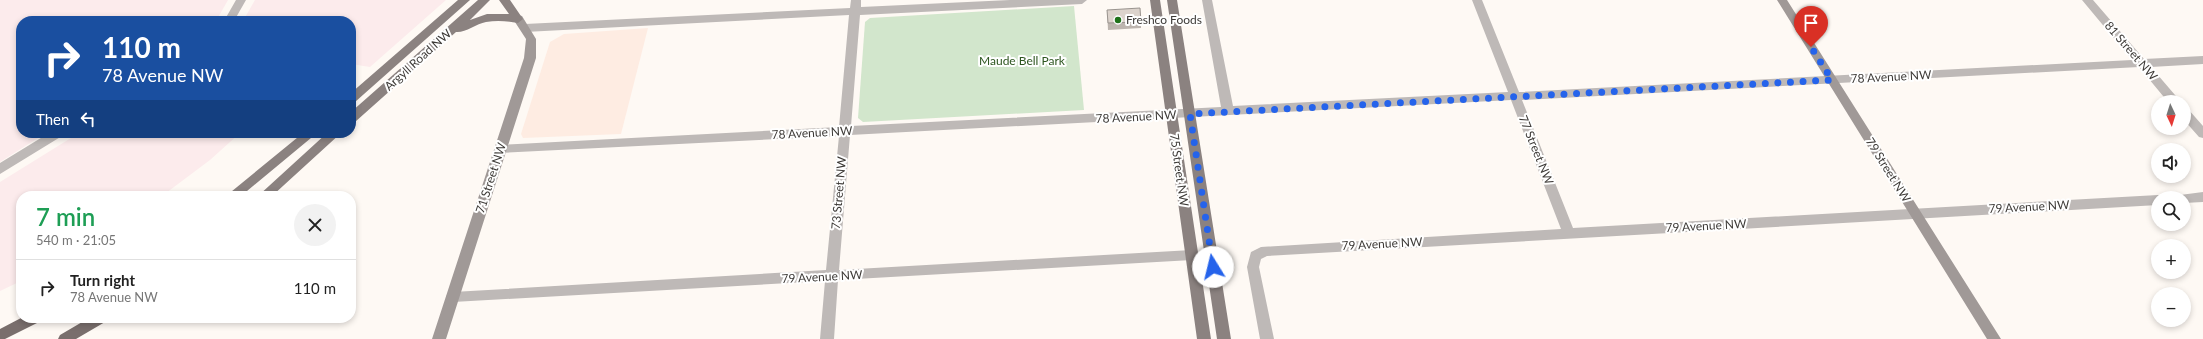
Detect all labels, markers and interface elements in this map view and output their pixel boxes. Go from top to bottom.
pin [1794,6,1828,47]
place label: Freshco Foods [1126,12,1202,27]
icon: arrive [1800,12,1822,34]
marker: Freshco Foods [1113,15,1123,25]
street label: 81 Street NW [2102,18,2161,84]
street label: Argyll Road NW [381,25,455,94]
text: 110 m [102,30,181,64]
icon: right [36,32,88,84]
park label: Maude Bell Park [979,53,1066,68]
text: 78 Avenue NW [102,64,223,86]
street label: 78 Avenue NW [1850,67,1932,86]
north arrow [2151,95,2191,135]
map controls [2151,95,2191,327]
street label: 78 Avenue NW [1095,107,1177,126]
icon: left [77,108,99,130]
text: Then [36,110,69,128]
street label: 77 Street NW [1516,113,1557,187]
street label: 78 Avenue NW [771,123,853,142]
street label: 75 Street NW [1167,133,1192,208]
street label: 79 Street NW [1863,135,1914,205]
street label: 71 Street NW [472,140,509,215]
button: sound [2151,143,2191,183]
street label: 73 Street NW [828,155,849,230]
button: search [2151,191,2191,231]
street label: 79 Avenue NW [1988,197,2070,216]
text: 7 min [36,202,95,231]
button: close [294,204,336,246]
street label: 79 Avenue NW [1665,216,1747,235]
text: 540 m · 21:05 [36,232,116,248]
street label: 79 Avenue NW [1341,234,1423,253]
button: + [2151,239,2191,279]
position arrow [1192,246,1234,288]
street label: 79 Avenue NW [781,267,863,286]
text: Turn right [70,271,135,289]
icon: right [36,277,58,299]
text: 110 m [294,279,336,297]
button: − [2151,287,2191,327]
text: 78 Avenue NW [70,289,158,305]

